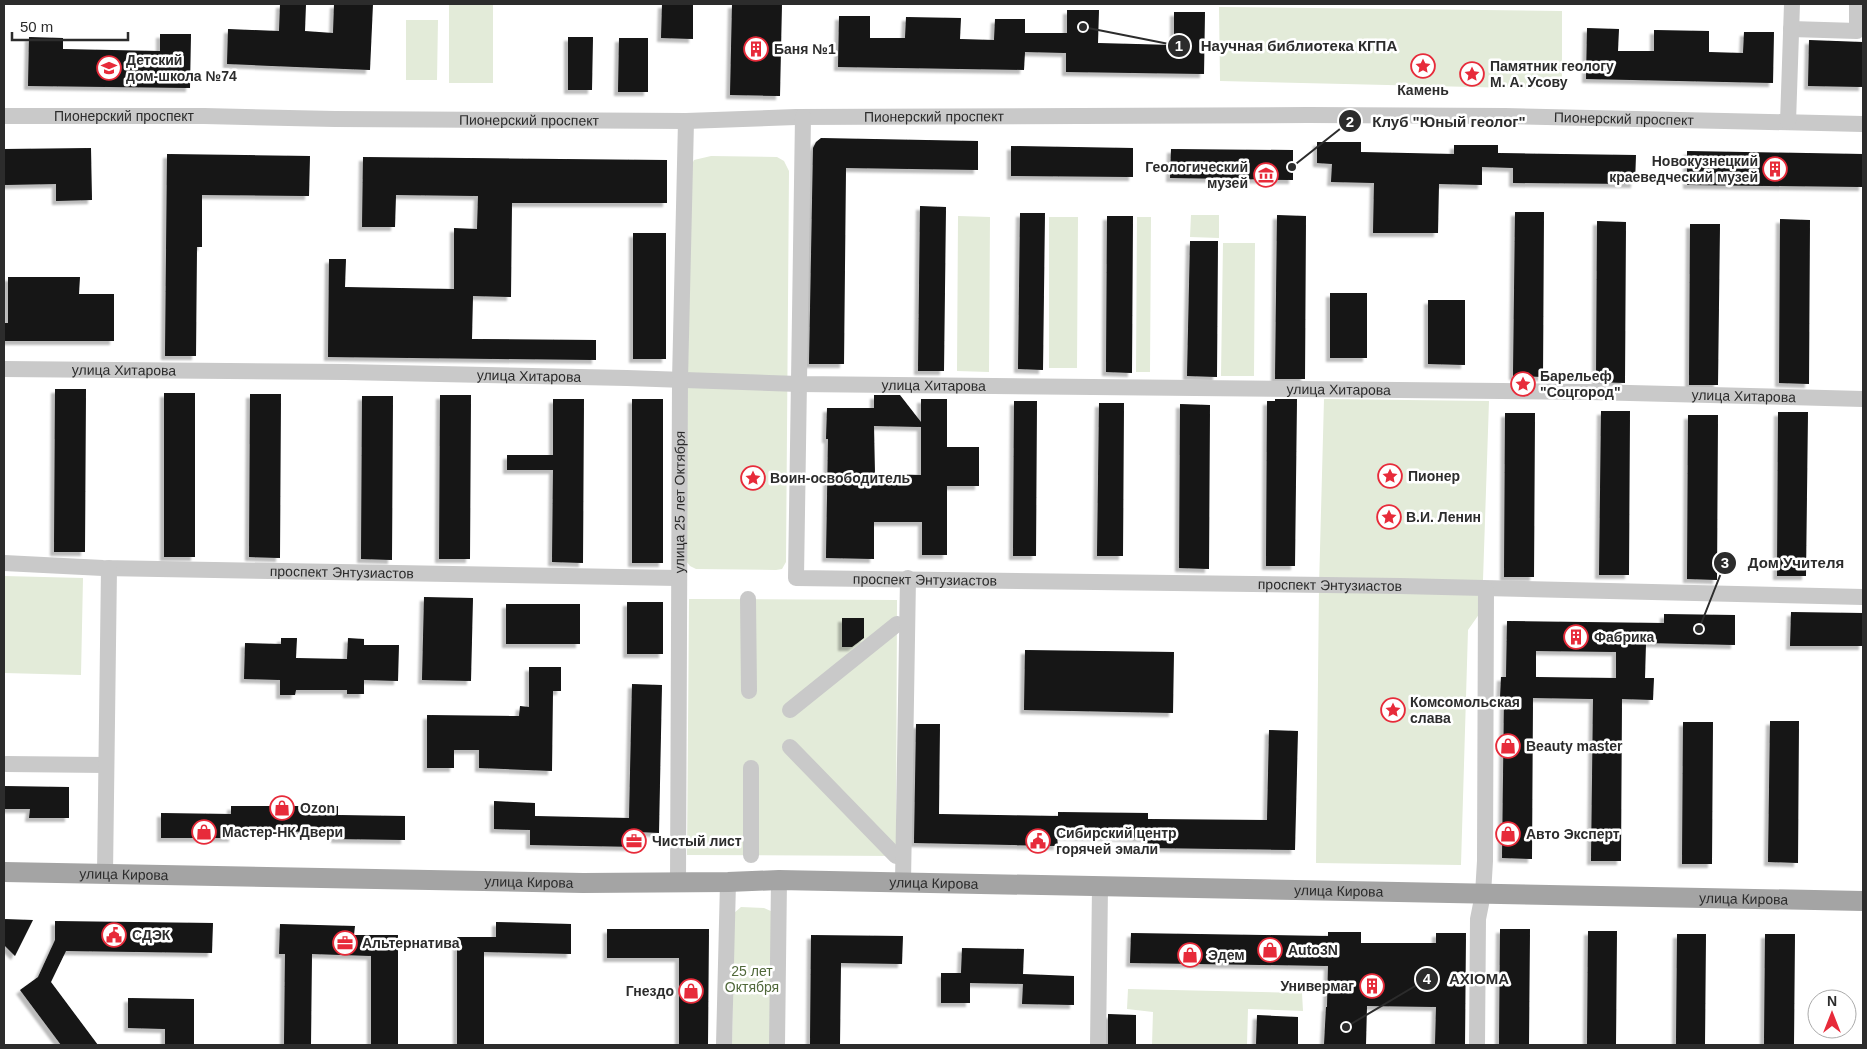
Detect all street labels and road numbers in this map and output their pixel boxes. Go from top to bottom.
street label: Пионерский проспект [54,108,195,124]
street label: Пионерский проспект [864,108,1004,125]
street label: Пионерский проспект [1554,109,1695,128]
street label: Пионерский проспект [459,112,600,129]
street label: улица Хитарова [72,362,176,379]
street label: улица Хитарова [477,367,581,385]
street label: улица Хитарова [882,377,986,394]
street label: улица Хитарова [1287,381,1391,398]
street label: улица Хитарова [1691,387,1796,405]
street label: улица 25 лет Октября [671,431,688,573]
street label: проспект Энтузиастов [270,563,414,581]
street label: проспект Энтузиастов [853,571,997,589]
street label: проспект Энтузиастов [1258,576,1402,594]
street label: улица Кирова [79,865,169,883]
street label: улица Кирова [484,873,574,891]
street label: улица Кирова [889,874,979,892]
street label: улица Кирова [1294,882,1384,900]
street label: улица Кирова [1699,890,1789,908]

